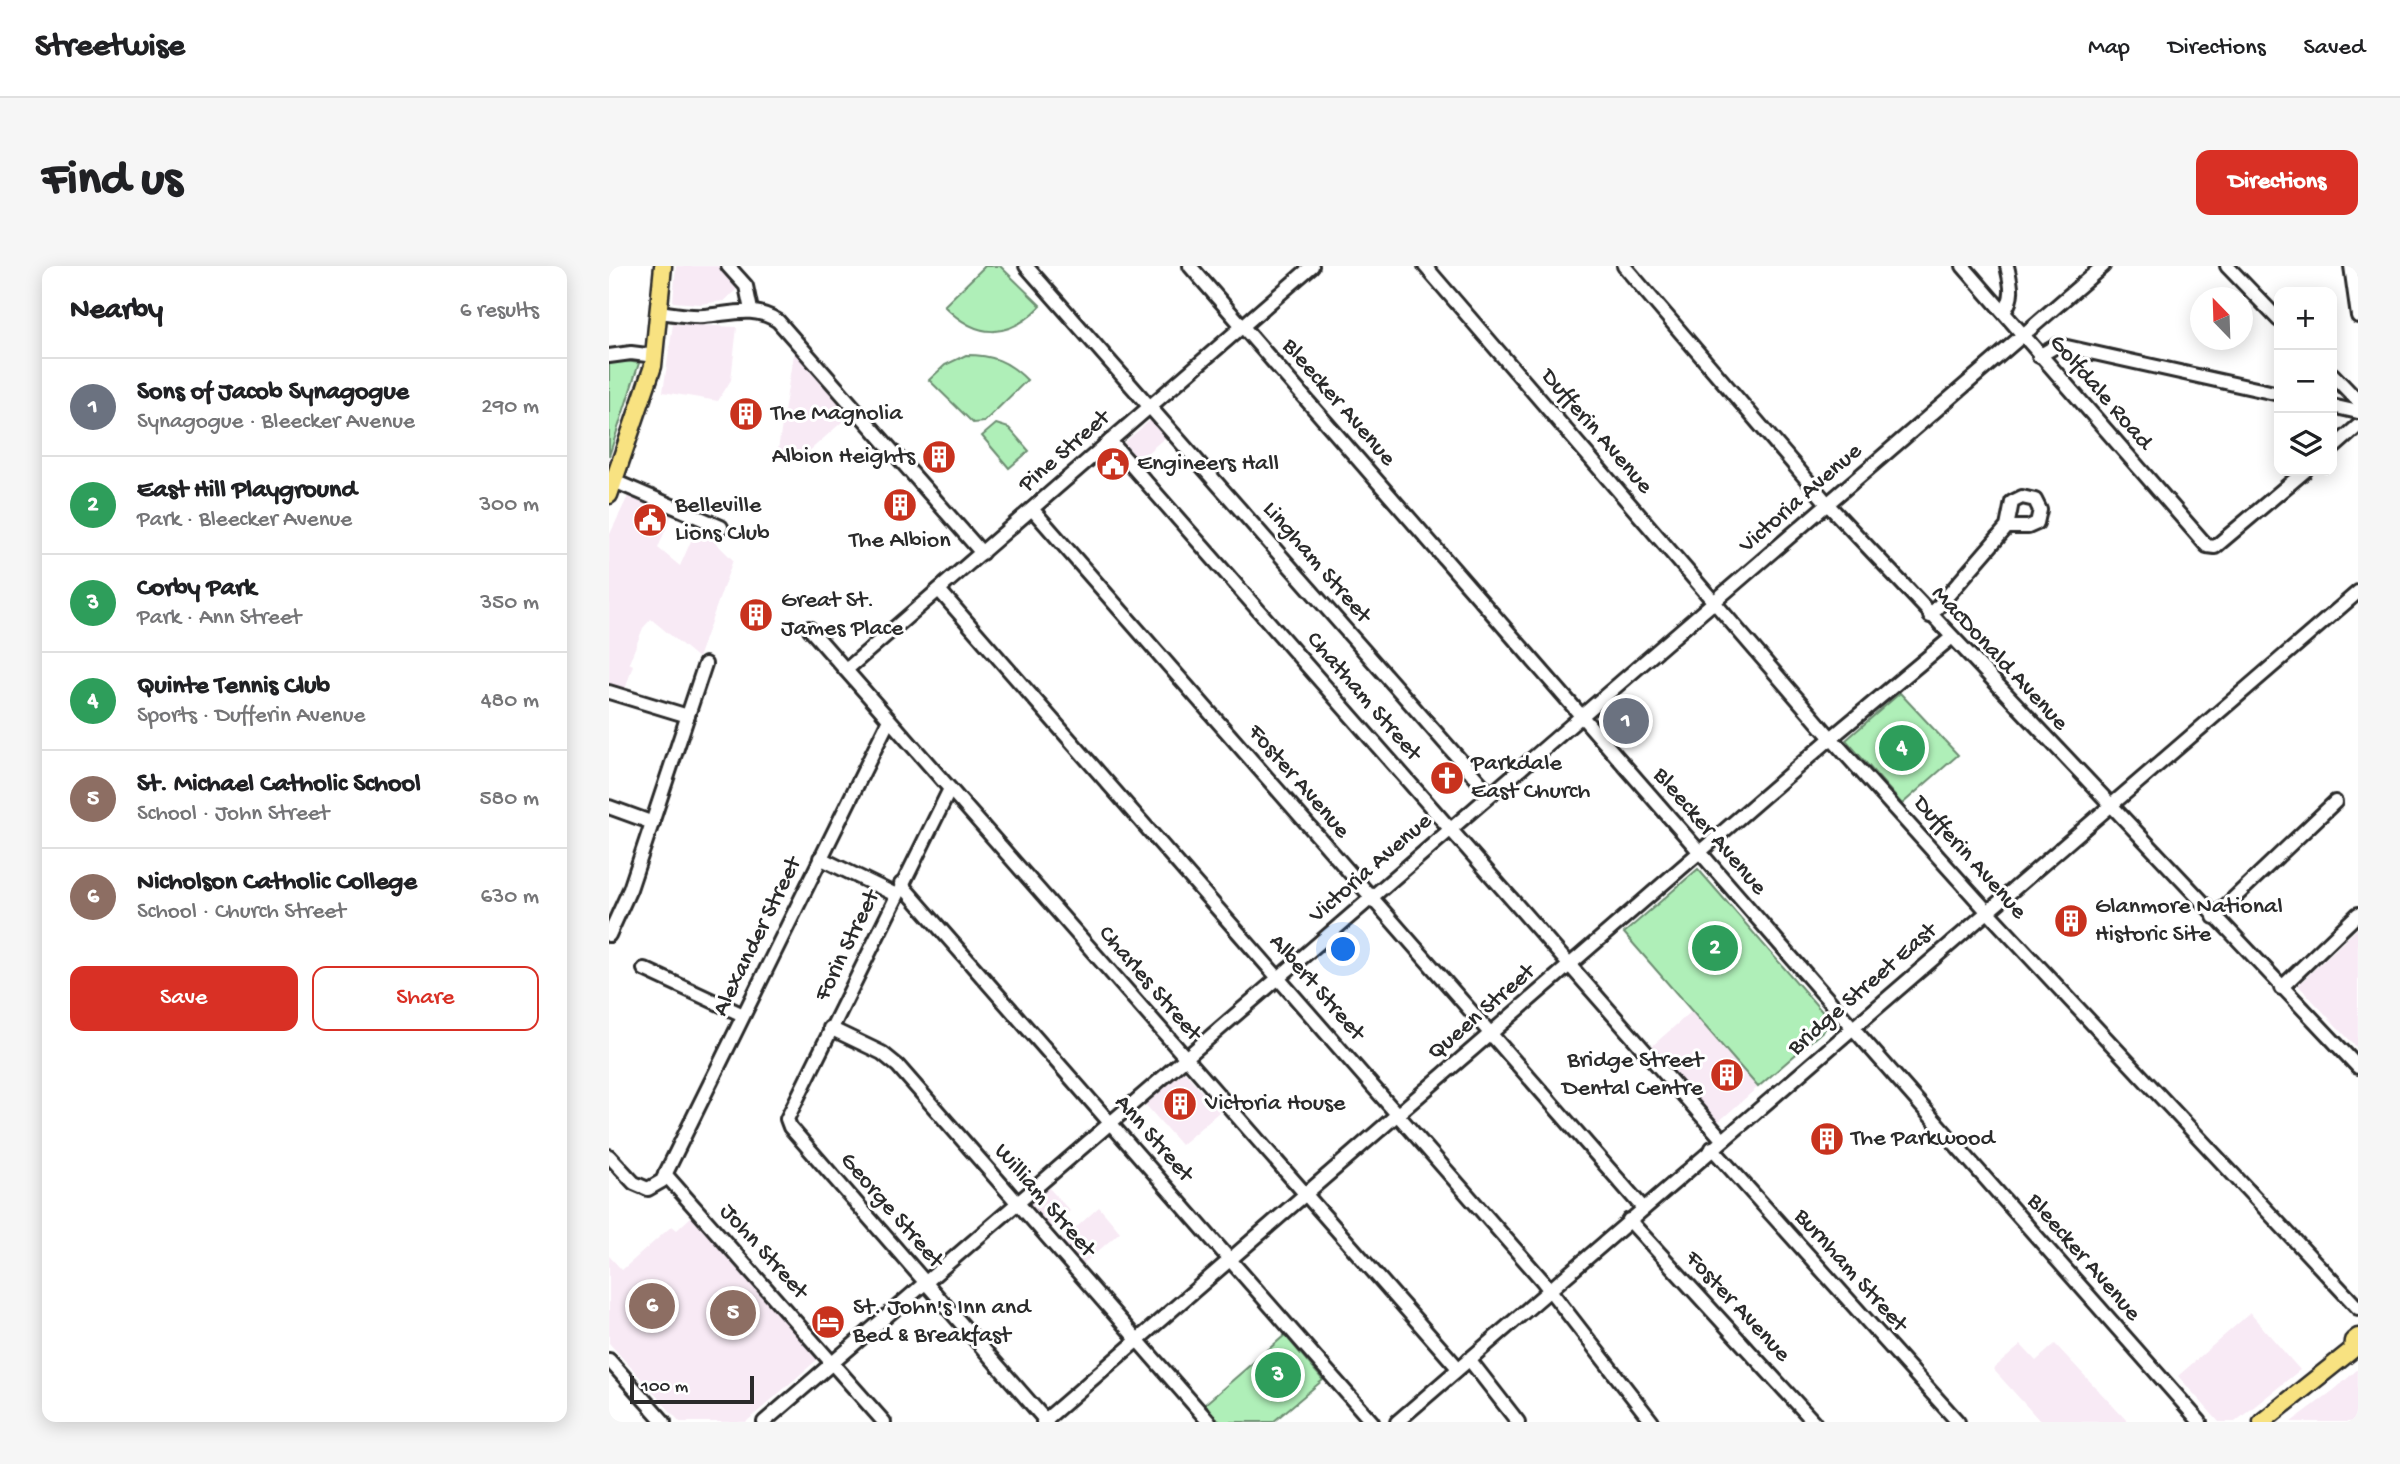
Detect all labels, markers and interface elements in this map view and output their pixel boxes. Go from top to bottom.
text: Streetwise [35,29,185,67]
text: Map [2088,34,2130,63]
text: Directions [2168,34,2266,63]
text: Saved [2304,34,2365,63]
button: Directions [2196,150,2358,215]
text: Find us [42,153,182,211]
north arrow [2190,287,2253,350]
map controls [2274,287,2337,476]
button: + [2274,287,2337,350]
text: Nearby [70,294,163,329]
text: 6 results [460,298,539,325]
street label: Golfdale Road [2042,329,2159,458]
street label: Bleecker Avenue [1274,332,1402,473]
button: − [2274,350,2337,413]
street label: Dufferin Avenue [1532,362,1659,501]
text: Sons of Jacob Synagogue [137,378,409,409]
text: 1 [88,394,98,421]
text: 290 m [481,394,539,421]
building icon: The Magnolia [727,395,765,433]
place label: The Magnolia [769,400,903,429]
street label: Pine Street [1012,403,1118,500]
text: Synagogue · Bleecker Avenue [137,409,415,436]
button: layers [2274,413,2337,476]
street label: Victoria Avenue [1733,437,1869,561]
building icon: Albion Heights [920,438,958,476]
place label: Albion Heights [772,443,916,472]
public building icon: Engineers Hall [1094,445,1132,483]
place label: Engineers Hall [1137,450,1279,479]
text: East Hill Playground [137,476,357,507]
building icon: The Albion [881,486,919,524]
text: 2 [87,492,99,519]
text: 300 m [479,492,539,519]
place label: Belleville Lions Club [674,492,770,549]
street label: Lingham Street [1255,496,1378,632]
public building icon: Belleville Lions Club [631,501,669,539]
text: Park · Bleecker Avenue [137,507,352,534]
place label: The Albion [847,527,951,556]
text: Corby Park [137,574,256,605]
street label: MacDonald Avenue [1924,580,2074,738]
place label: Great St. James Place [781,587,904,644]
text: 3 [87,590,99,617]
text: 350 m [480,590,539,617]
building icon: Great St. James Place [737,596,775,634]
text: Park · Ann Street [137,605,301,632]
street label: Chatham Street [1299,626,1429,769]
text: Quinte Tennis Club [137,672,330,703]
text: 4 [88,688,98,715]
text: 480 m [481,688,539,715]
pin: 1 [1603,695,1649,747]
text: Sports · Dufferin Avenue [137,703,365,730]
street label: Foster Avenue [1240,718,1356,846]
pin: 4 [1879,722,1925,774]
place label: Parkdale East Church [1470,750,1590,807]
church icon: Parkdale East Church [1428,759,1466,797]
street label: Bleecker Avenue [1645,761,1773,902]
text: St. Michael Catholic School [137,770,421,801]
text: 5 [87,786,99,813]
text: 580 m [479,786,539,813]
street label: Dufferin Avenue [1904,788,2033,926]
text: School · John Street [137,801,329,828]
street label: Victoria Avenue [1303,807,1439,931]
street label: Alexander Street [707,851,810,1021]
text: Nicholson Catholic College [137,868,417,899]
text: 6 [87,884,99,911]
text: 630 m [481,884,539,911]
street label: Forin Street [808,884,888,1007]
place label: Glanmore National Historic Site [2095,893,2283,950]
text: School · Church Street [137,899,346,926]
building icon: Glanmore National Historic Site [2052,902,2090,940]
street label: Bridge Street East [1782,916,1945,1063]
street label: Charles Street [1091,920,1209,1049]
pin: 2 [1692,922,1738,974]
street label: Albert Street [1262,928,1372,1049]
your location [1326,932,1360,966]
street label: Queen Street [1422,957,1543,1068]
button: Save [70,966,298,1031]
button: Share [312,966,539,1031]
place label: Bridge Street Dental Centre [1560,1047,1705,1104]
building icon: Bridge Street Dental Centre [1708,1056,1746,1094]
building icon: Victoria House [1161,1085,1199,1123]
street label: Ann Street [1107,1089,1200,1190]
place label: Victoria House [1204,1090,1346,1119]
building icon: The Parkwood [1808,1120,1846,1158]
place label: The Parkwood [1849,1125,1996,1154]
street label: William Street [987,1138,1103,1266]
street label: George Street [833,1147,951,1277]
street label: Bleecker Avenue [2019,1187,2147,1328]
street label: John Street [712,1198,815,1308]
street label: Burnham Street [1786,1202,1915,1340]
street label: Foster Avenue [1677,1244,1796,1369]
pin: 6 [629,1280,675,1332]
pin: 5 [710,1287,756,1339]
place label: St. John's Inn and Bed & Breakfast [852,1294,1032,1351]
hotel icon: St. John's Inn and Bed & Breakfast [809,1303,847,1341]
pin: 3 [1255,1349,1301,1401]
scale bar [630,1373,754,1405]
text: 100 m [641,1376,688,1399]

